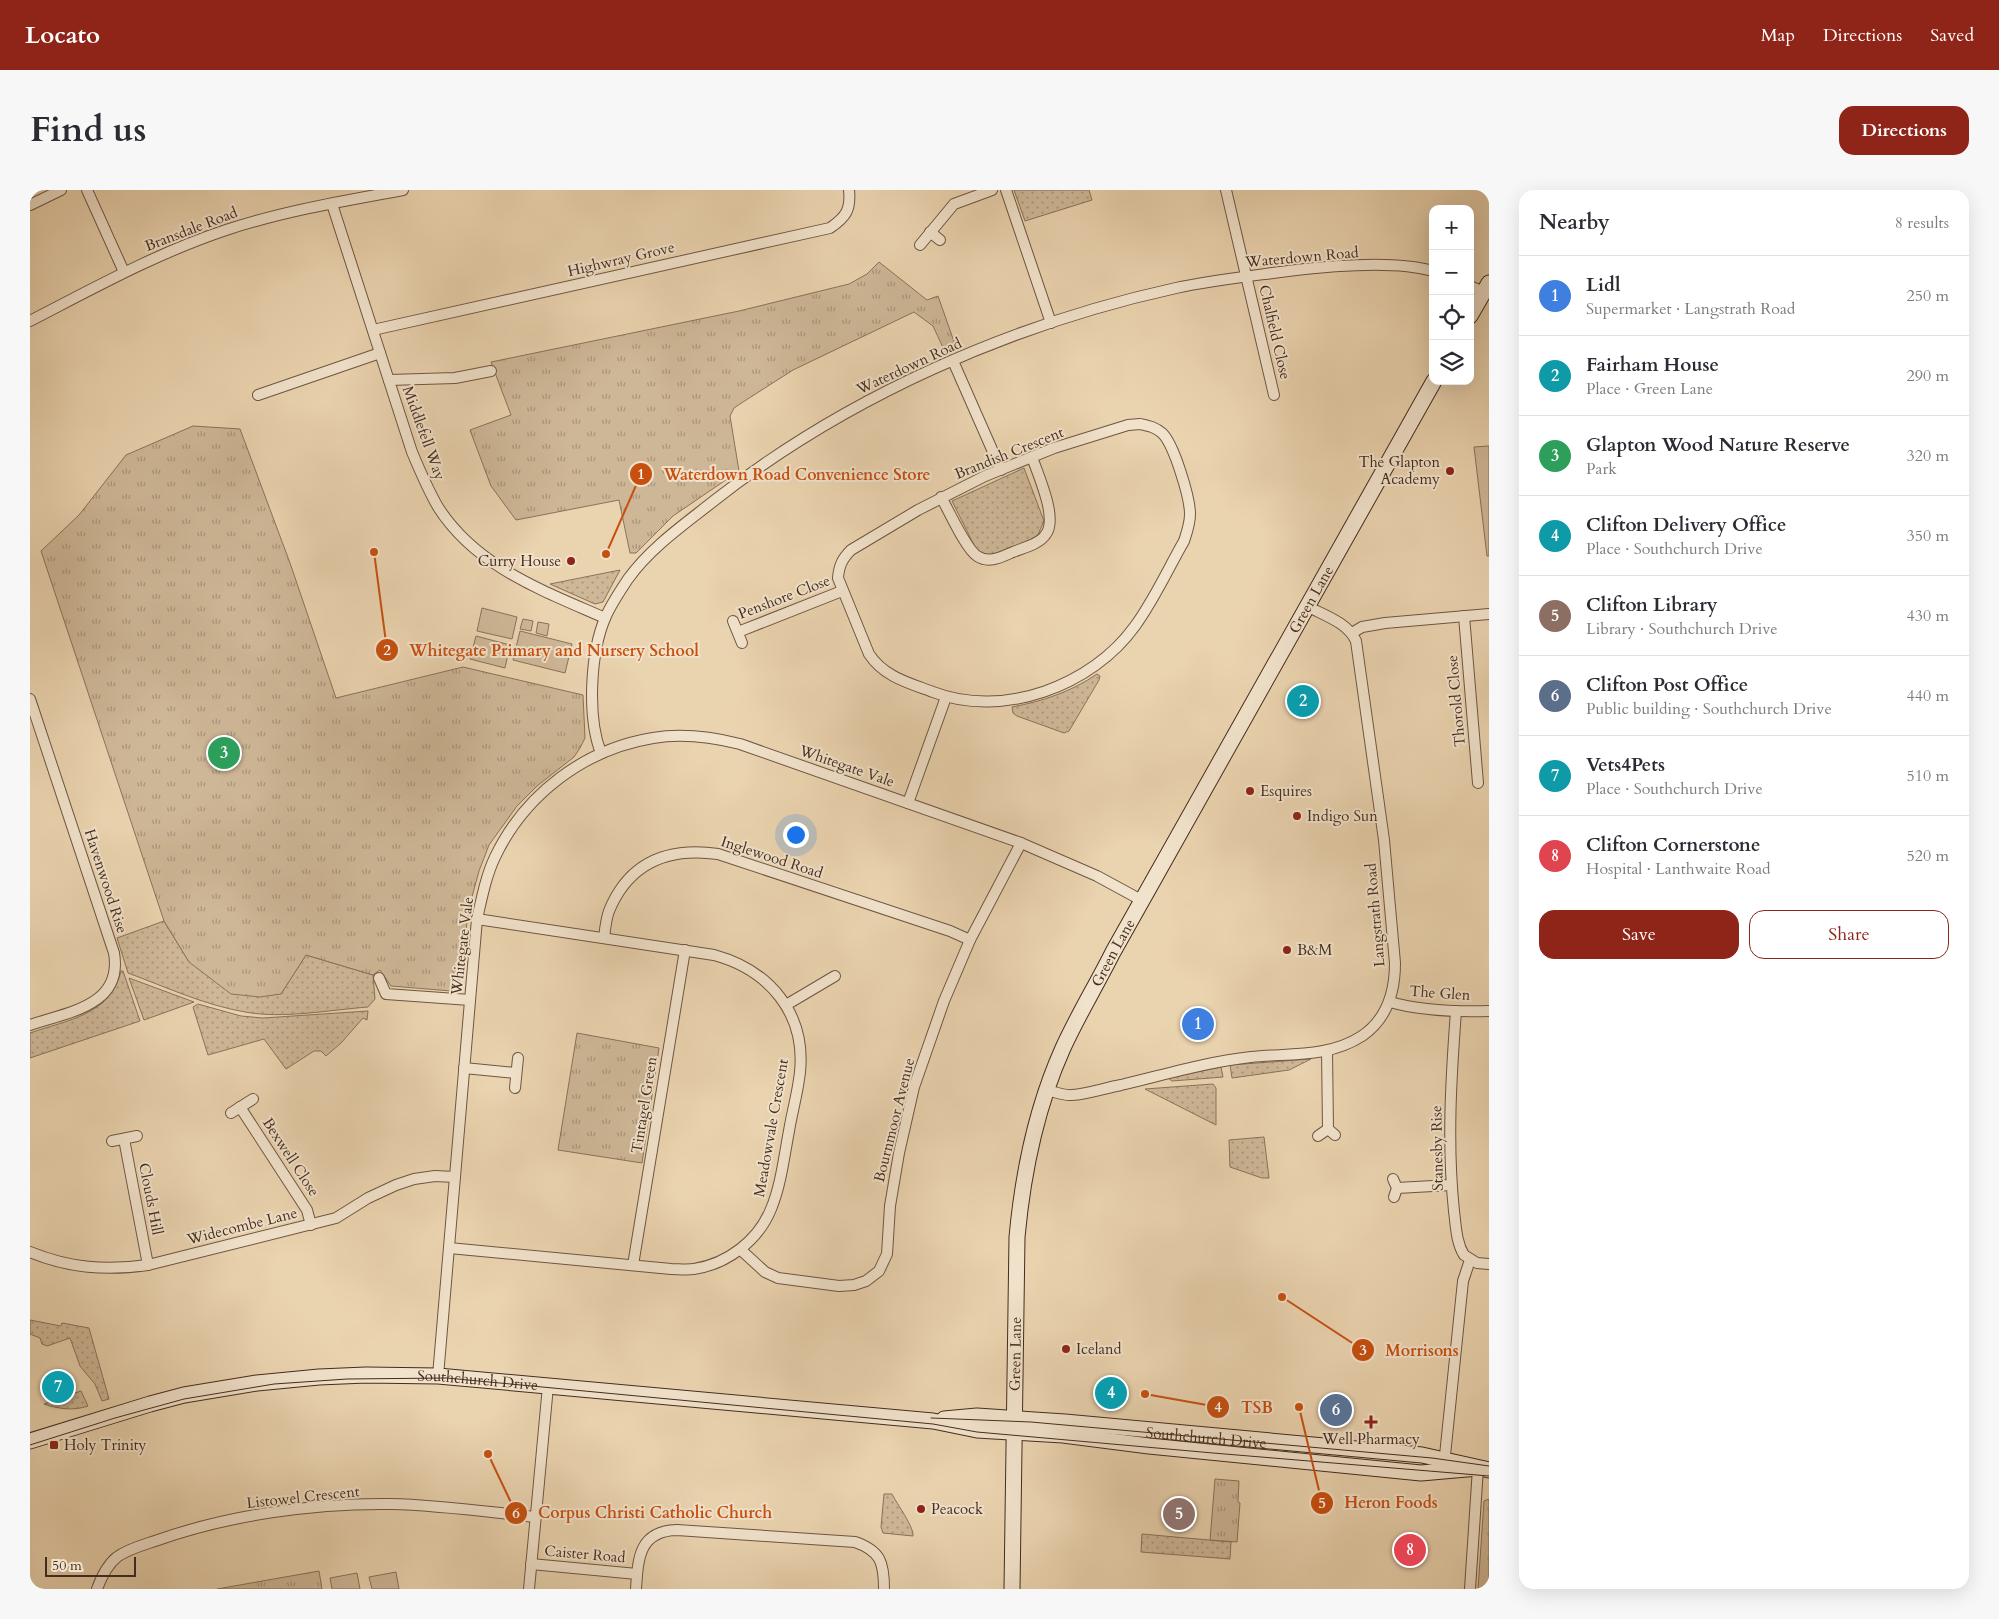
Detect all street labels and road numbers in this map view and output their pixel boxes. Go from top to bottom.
street label: Bransdale Road [142,202,240,256]
street label: Highwray Grove [566,237,677,281]
street label: Waterdown Road [1243,242,1360,272]
street label: Chalfield Close [1254,283,1296,381]
street label: Waterdown Road [852,333,965,400]
street label: Middlefell Way [398,383,450,483]
street label: Brandish Crescent [952,422,1067,484]
street label: Green Lane [1284,562,1338,637]
street label: Penshore Close [735,570,833,624]
street label: Thorold Close [1442,654,1470,748]
street label: Whitegate Vale [796,740,897,792]
street label: Havenwood Rise [80,826,132,936]
street label: Inglewood Road [719,831,825,883]
street label: Langstrath Road [1360,862,1390,968]
street label: Whitegate Vale [446,895,478,997]
street label: Green Lane [1087,915,1140,990]
street label: The Glen [1409,981,1472,1005]
street label: Tintagel Green [626,1055,662,1155]
street label: Bournmoor Avenue [869,1056,919,1184]
street label: Meadowvale Crescent [749,1057,793,1199]
street label: Stanesby Rise [1426,1105,1448,1191]
street label: Bexwell Close [258,1114,324,1200]
street label: Clouds Hill [134,1161,168,1237]
street label: Widecombe Lane [184,1203,299,1250]
street label: Green Lane [1005,1316,1026,1391]
street label: Southchurch Drive [417,1366,539,1395]
street label: Southchurch Drive [1145,1422,1268,1453]
street label: Listowel Crescent [246,1481,361,1513]
street label: Caister Road [544,1540,626,1568]

